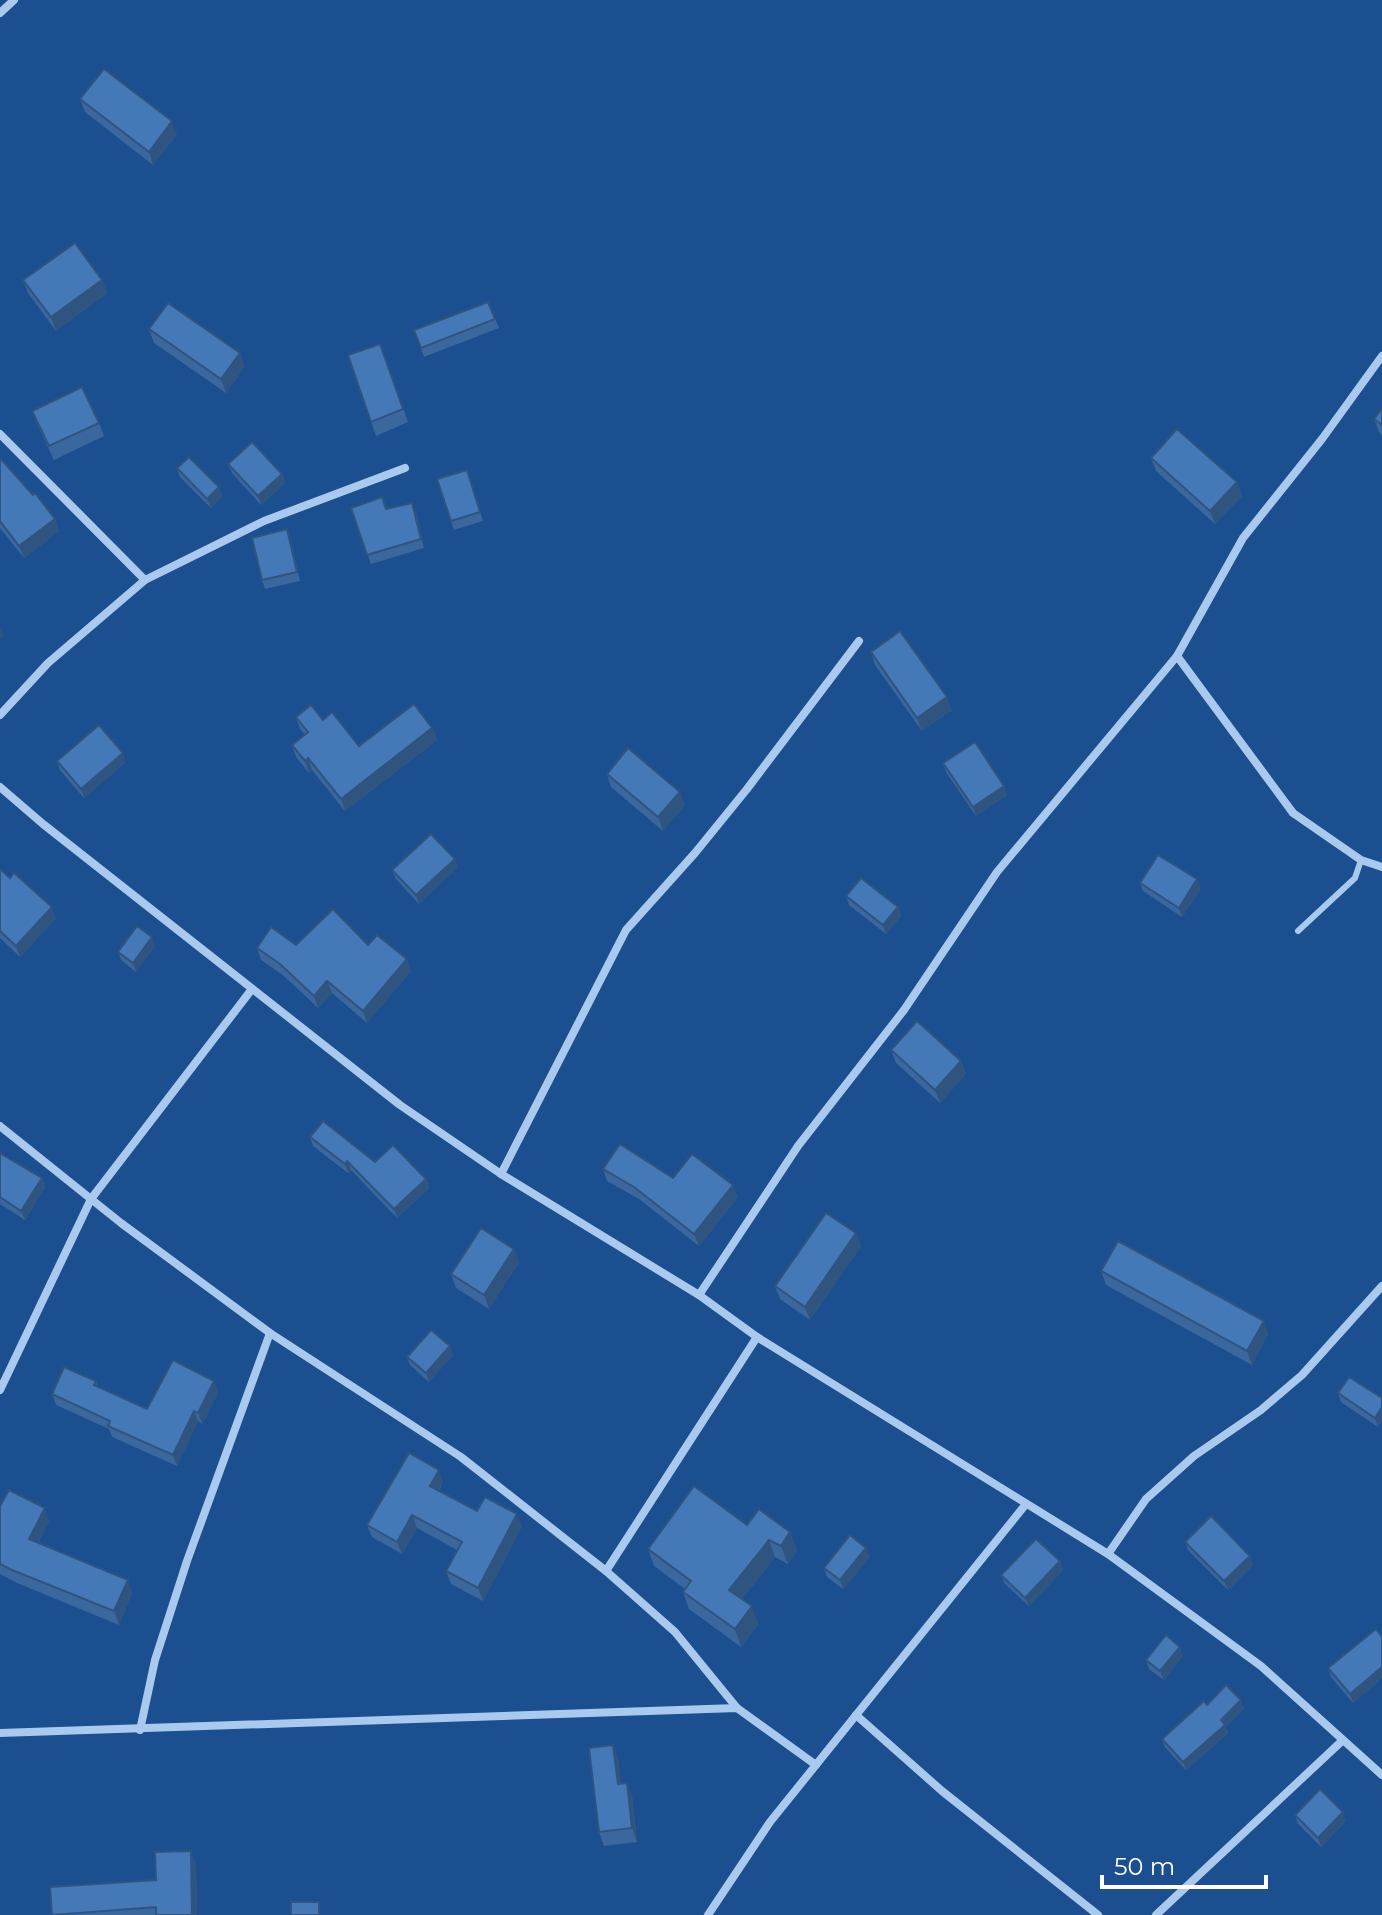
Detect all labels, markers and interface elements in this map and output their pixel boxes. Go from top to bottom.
scale bar [1102,1839,1266,1889]
text: 50 m [1114,1852,1175,1881]

